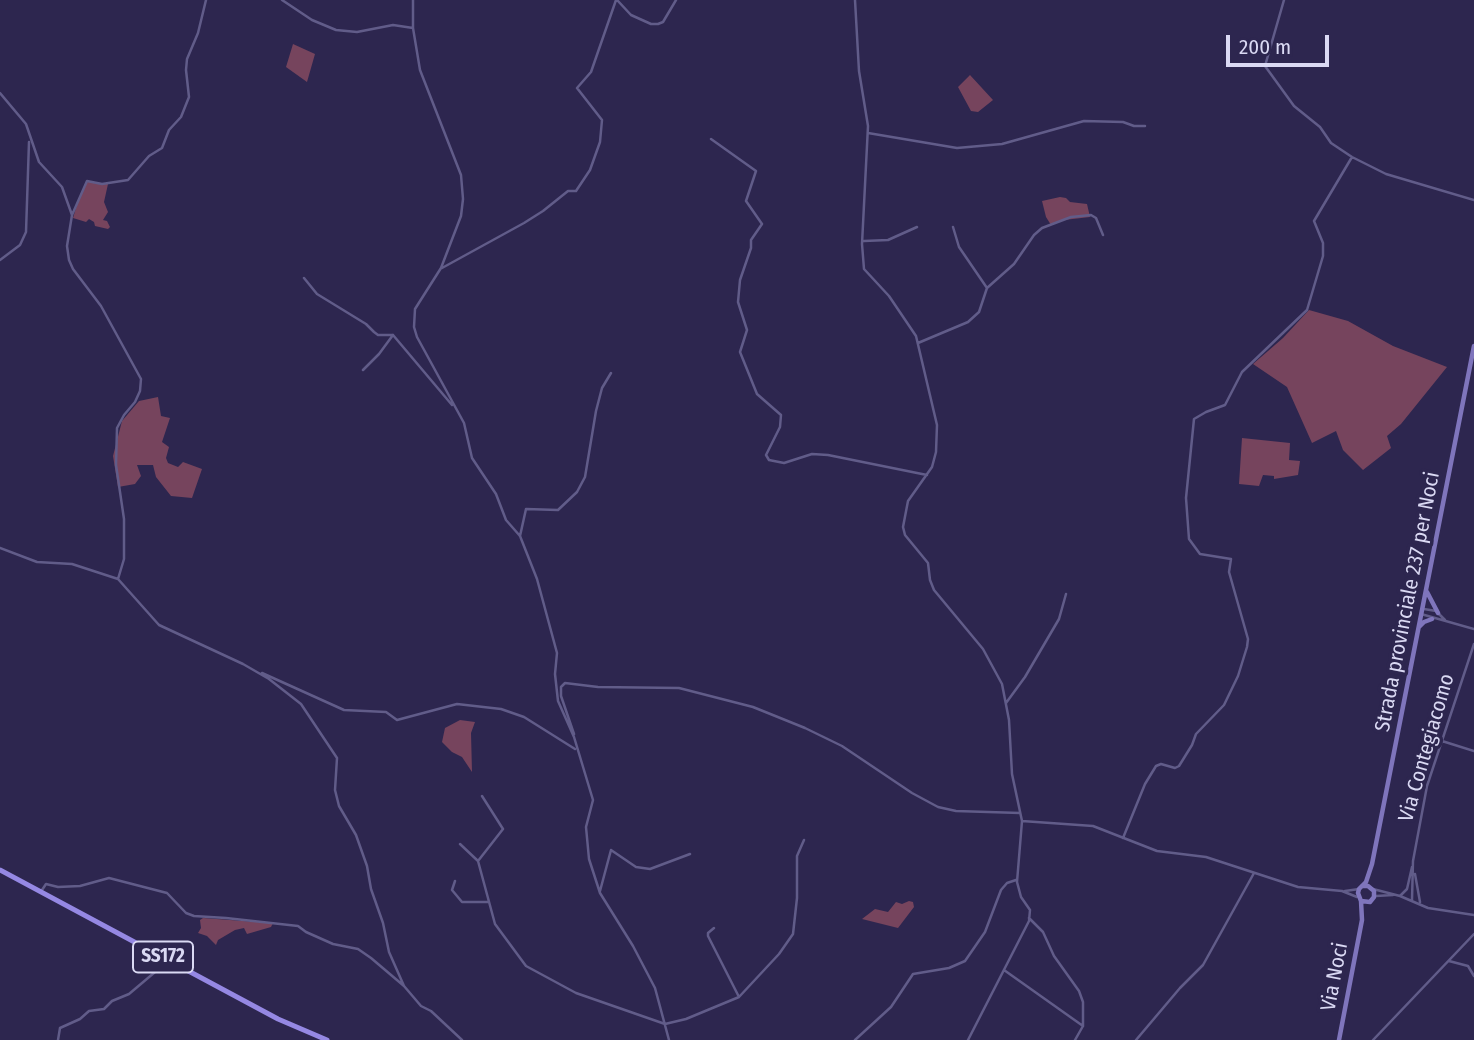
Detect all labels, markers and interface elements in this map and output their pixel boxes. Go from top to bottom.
scale bar [1229,21,1332,65]
text: 200 m [1239,34,1291,60]
street label: Strada provinciale 237 per Noci [1370,470,1446,734]
street label: Via Contegiacomo [1394,671,1460,825]
street label: Via Noci [1316,941,1354,1013]
road number: SS172 [133,942,193,973]

